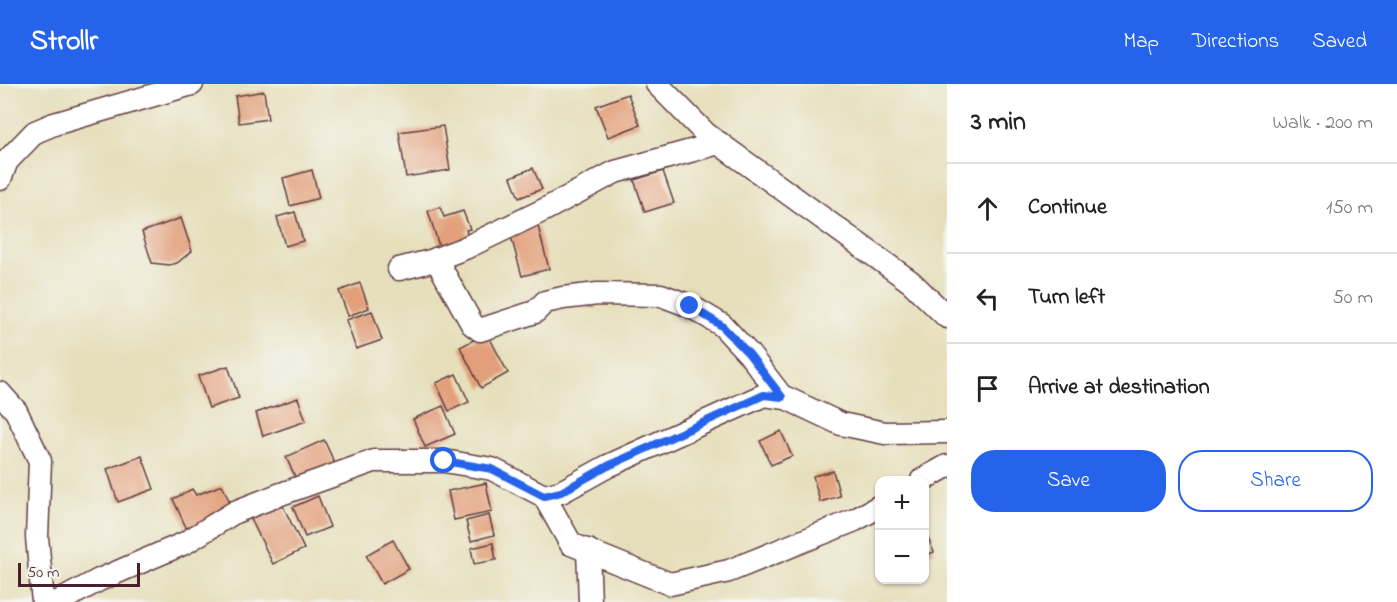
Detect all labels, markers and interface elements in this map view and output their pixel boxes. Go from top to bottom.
text: Strollr [30,22,98,63]
text: Map [1123,27,1159,57]
text: Directions [1192,27,1279,57]
text: Saved [1312,27,1367,57]
text: 3 min [971,104,1026,142]
text: Walk · 200 m [1273,109,1373,138]
icon: ahead [971,192,1004,225]
text: Continue [1028,192,1107,224]
text: 150 m [1326,194,1373,223]
icon: left [971,282,1004,315]
text: Turn left [1028,282,1105,314]
text: 50 m [1332,284,1373,313]
route end [676,292,702,318]
icon: arrive [971,372,1004,405]
text: Arrive at destination [1028,372,1210,404]
route start [430,447,456,473]
button: Save [971,450,1166,512]
button: Share [1178,450,1373,512]
map controls [875,476,929,584]
button: + [875,476,929,530]
button: − [875,530,929,584]
scale bar [18,560,140,588]
text: 50 m [27,561,59,585]

